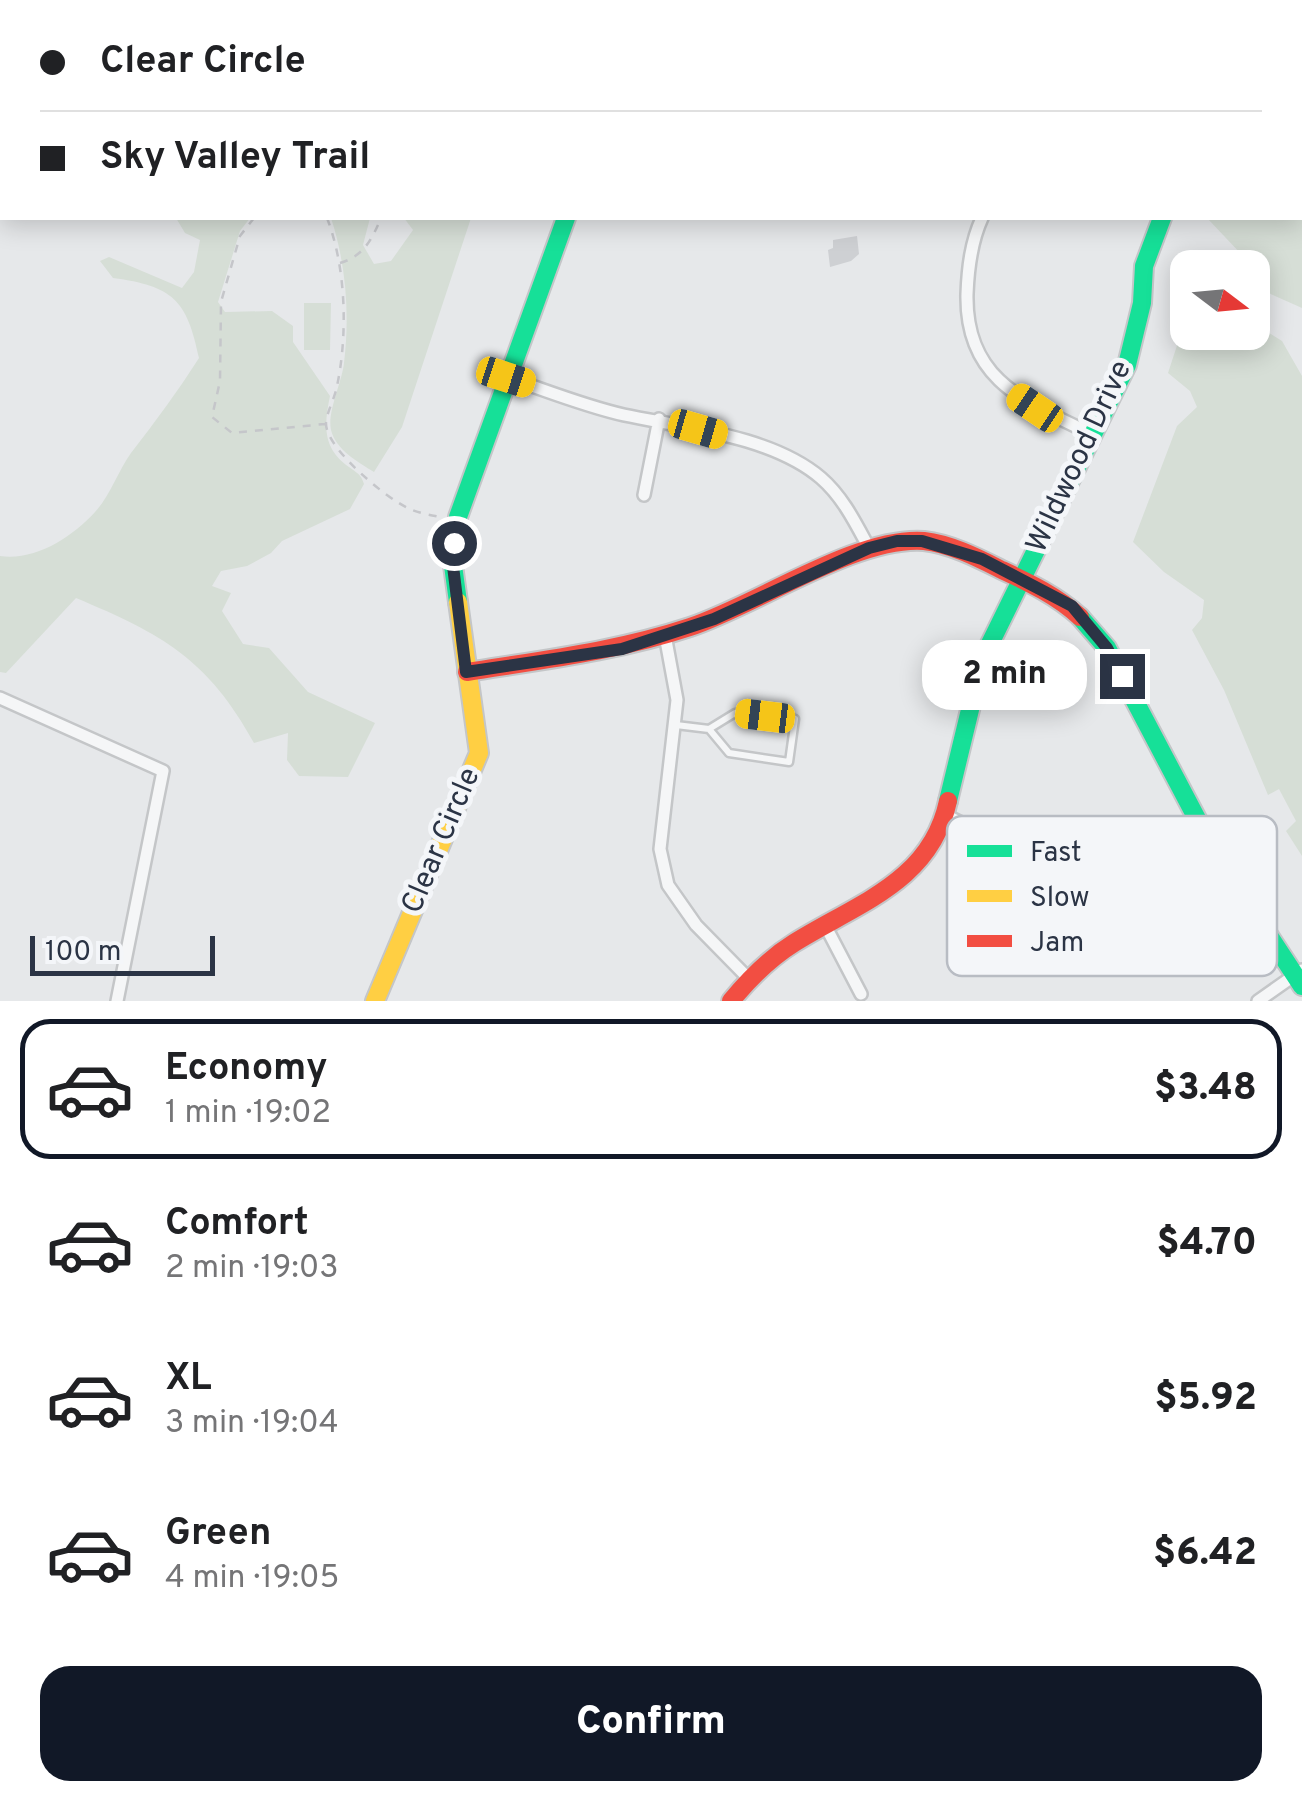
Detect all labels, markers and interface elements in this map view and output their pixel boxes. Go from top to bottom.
text: Clear Circle [100,38,306,87]
text: Sky Valley Trail [100,134,370,183]
north arrow [1170,250,1270,350]
map controls [1170,250,1270,350]
car [473,353,539,401]
street label: Wildwood Drive [1019,355,1141,559]
car [1002,379,1068,437]
car [665,406,731,452]
route start [432,521,477,566]
callout: 2 min [922,641,1087,711]
route end [1100,654,1145,699]
text: 2 min [962,655,1047,695]
car [733,697,797,735]
street label: Clear Circle [395,762,489,920]
legend [947,816,1277,976]
text: Fast [1030,836,1082,872]
text: Slow [1030,881,1089,917]
text: Jam [1030,926,1084,962]
scale bar [30,931,215,976]
text: 100 m [45,935,121,971]
icon: car [45,1044,135,1134]
text: Economy [165,1045,327,1094]
text: $3.48 [1154,1065,1257,1114]
text: 1 min · 19:02 [165,1094,331,1134]
icon: car [45,1199,135,1289]
text: Comfort [165,1200,309,1249]
text: $4.70 [1157,1220,1257,1269]
text: 2 min · 19:03 [165,1249,338,1289]
icon: car [45,1354,135,1444]
text: XL [165,1355,212,1404]
text: $5.92 [1155,1375,1257,1424]
text: 3 min · 19:04 [165,1404,339,1444]
icon: car [45,1509,135,1599]
text: Green [165,1510,271,1559]
text: $6.42 [1153,1530,1257,1579]
text: 4 min · 19:05 [165,1559,339,1599]
button: Confirm [40,1666,1262,1781]

